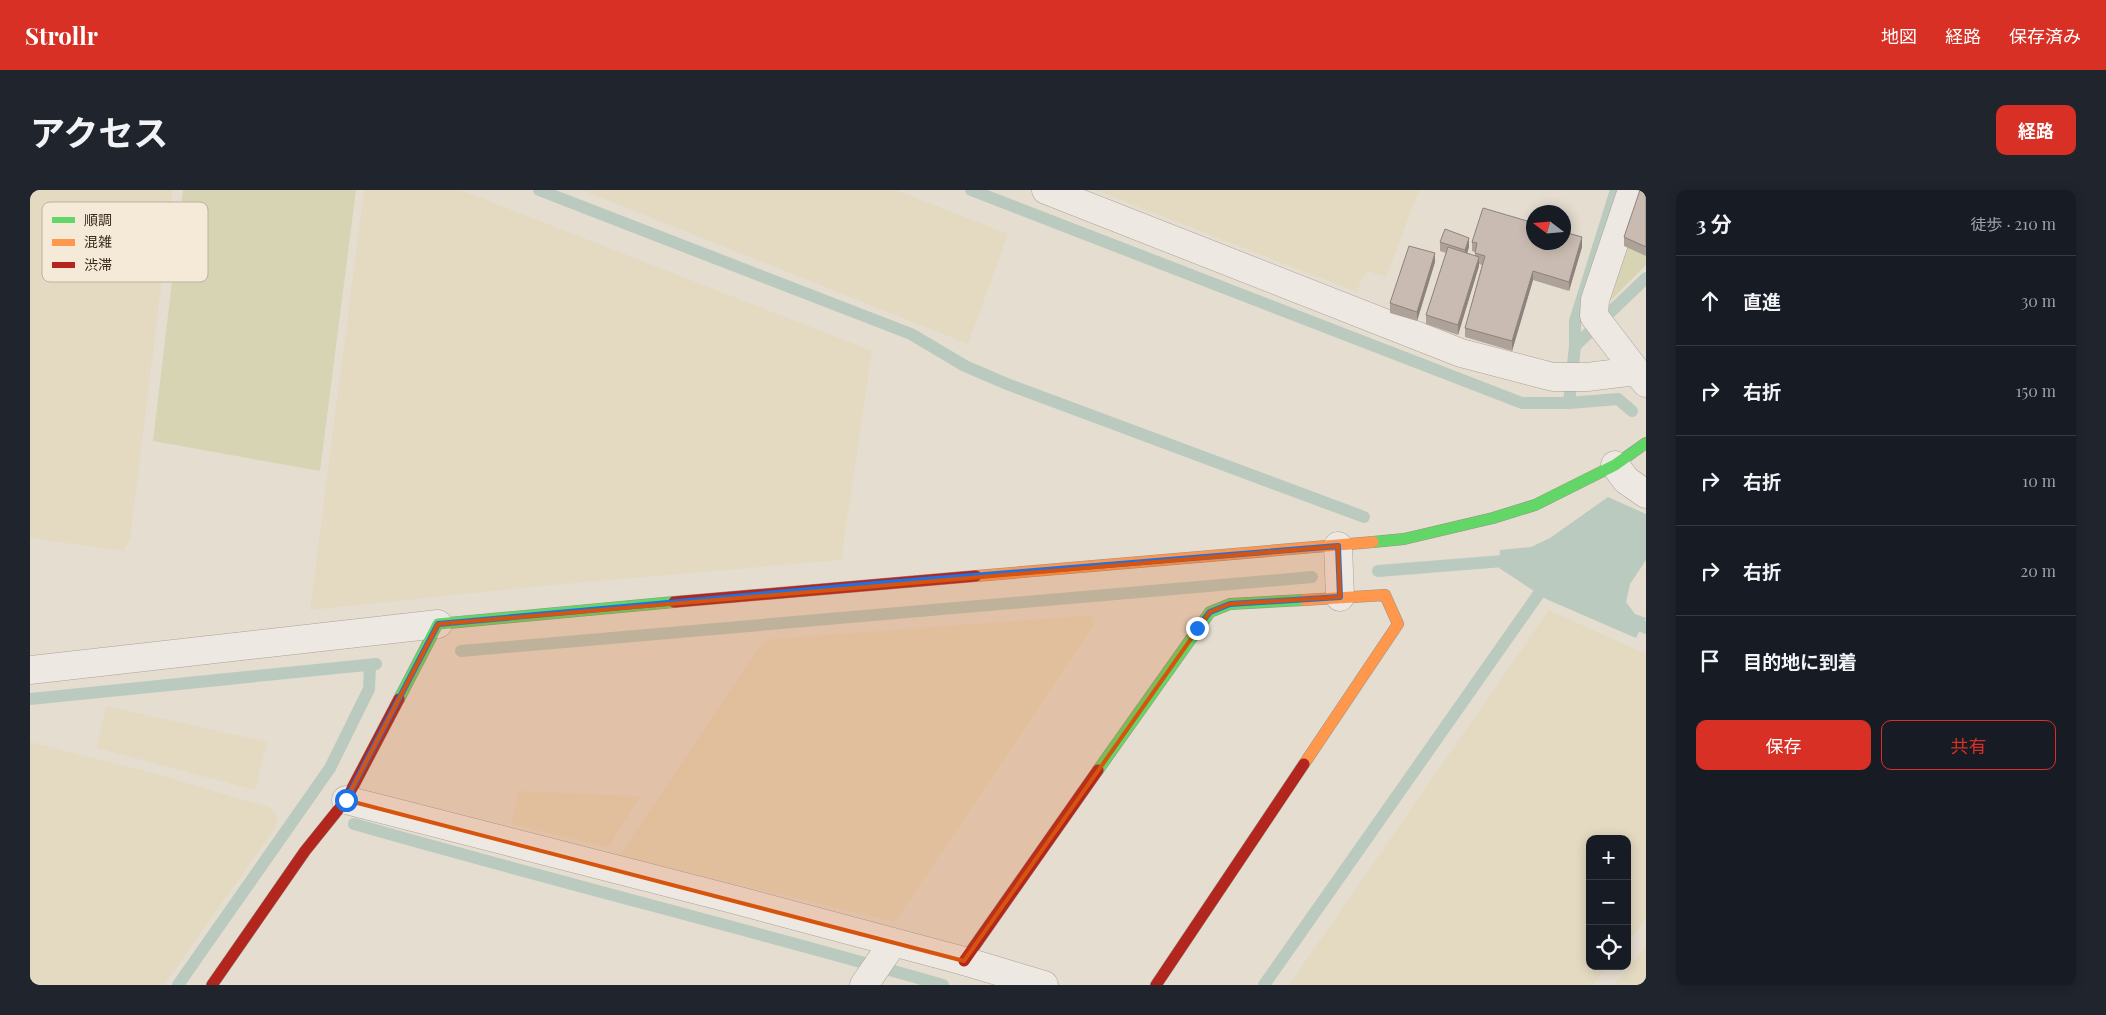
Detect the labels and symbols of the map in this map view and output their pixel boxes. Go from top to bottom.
legend [42,202,208,282]
north arrow [1526,205,1571,250]
text: 順調 [84,210,112,229]
text: 混雑 [84,232,112,251]
text: 渋滞 [84,255,112,274]
route end [1186,617,1209,640]
route start [335,789,358,812]

